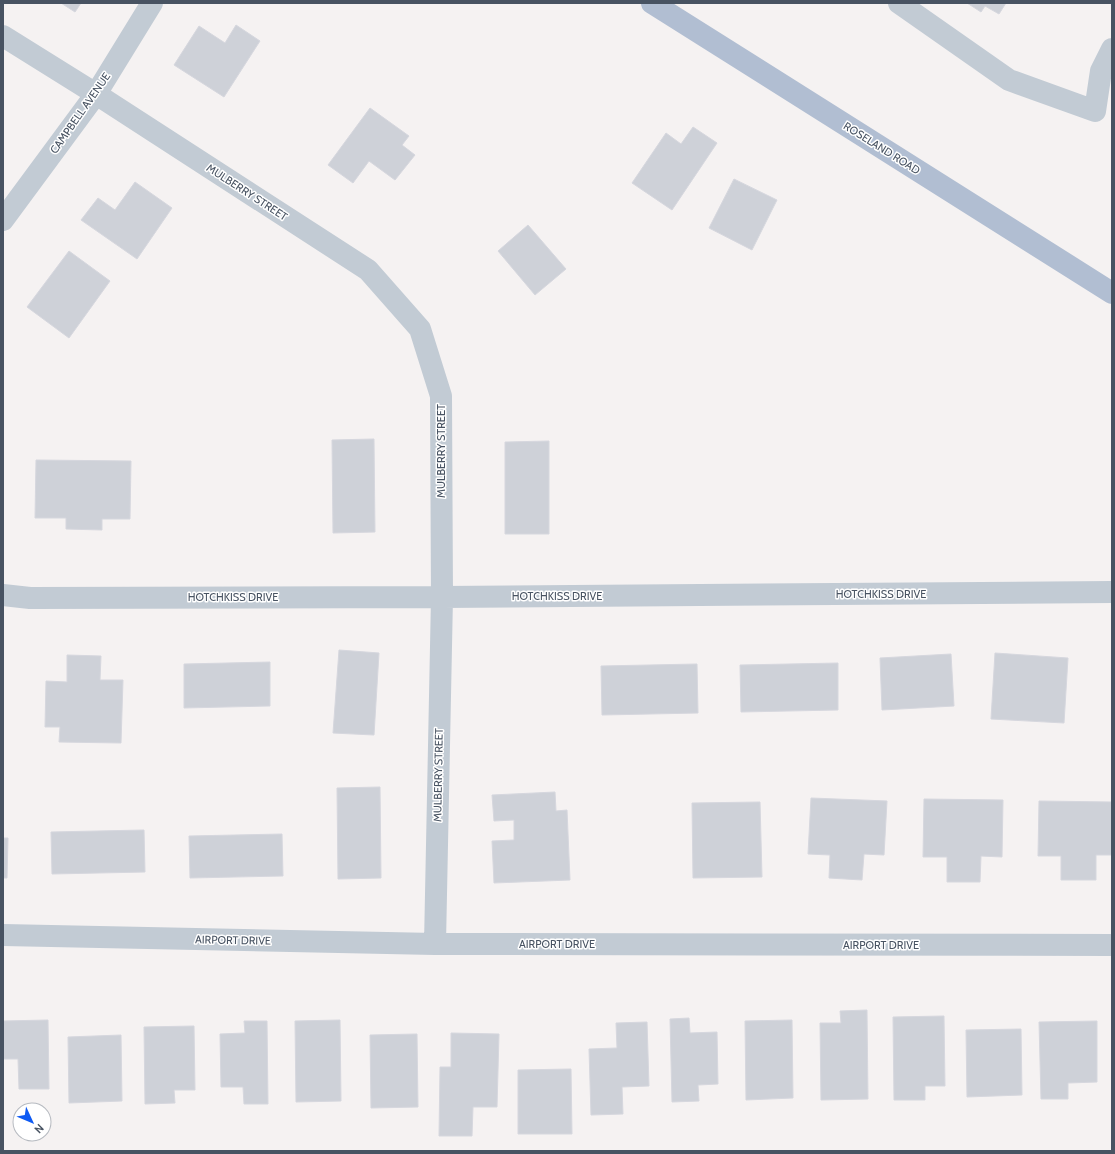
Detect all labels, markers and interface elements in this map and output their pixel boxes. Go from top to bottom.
street label: CAMPBELL AVENUE [47,70,113,156]
street label: ROSELAND ROAD [841,119,923,177]
street label: MULBERRY STREET [204,161,290,223]
street label: MULBERRY STREET [434,404,448,498]
street label: HOTCHKISS DRIVE [836,587,926,601]
street label: HOTCHKISS DRIVE [512,589,602,603]
street label: HOTCHKISS DRIVE [188,590,278,604]
street label: MULBERRY STREET [430,728,446,822]
street label: AIRPORT DRIVE [195,932,271,948]
street label: AIRPORT DRIVE [519,937,595,951]
street label: AIRPORT DRIVE [843,938,919,952]
north arrow [12,1102,52,1142]
text: N [31,1121,47,1137]

